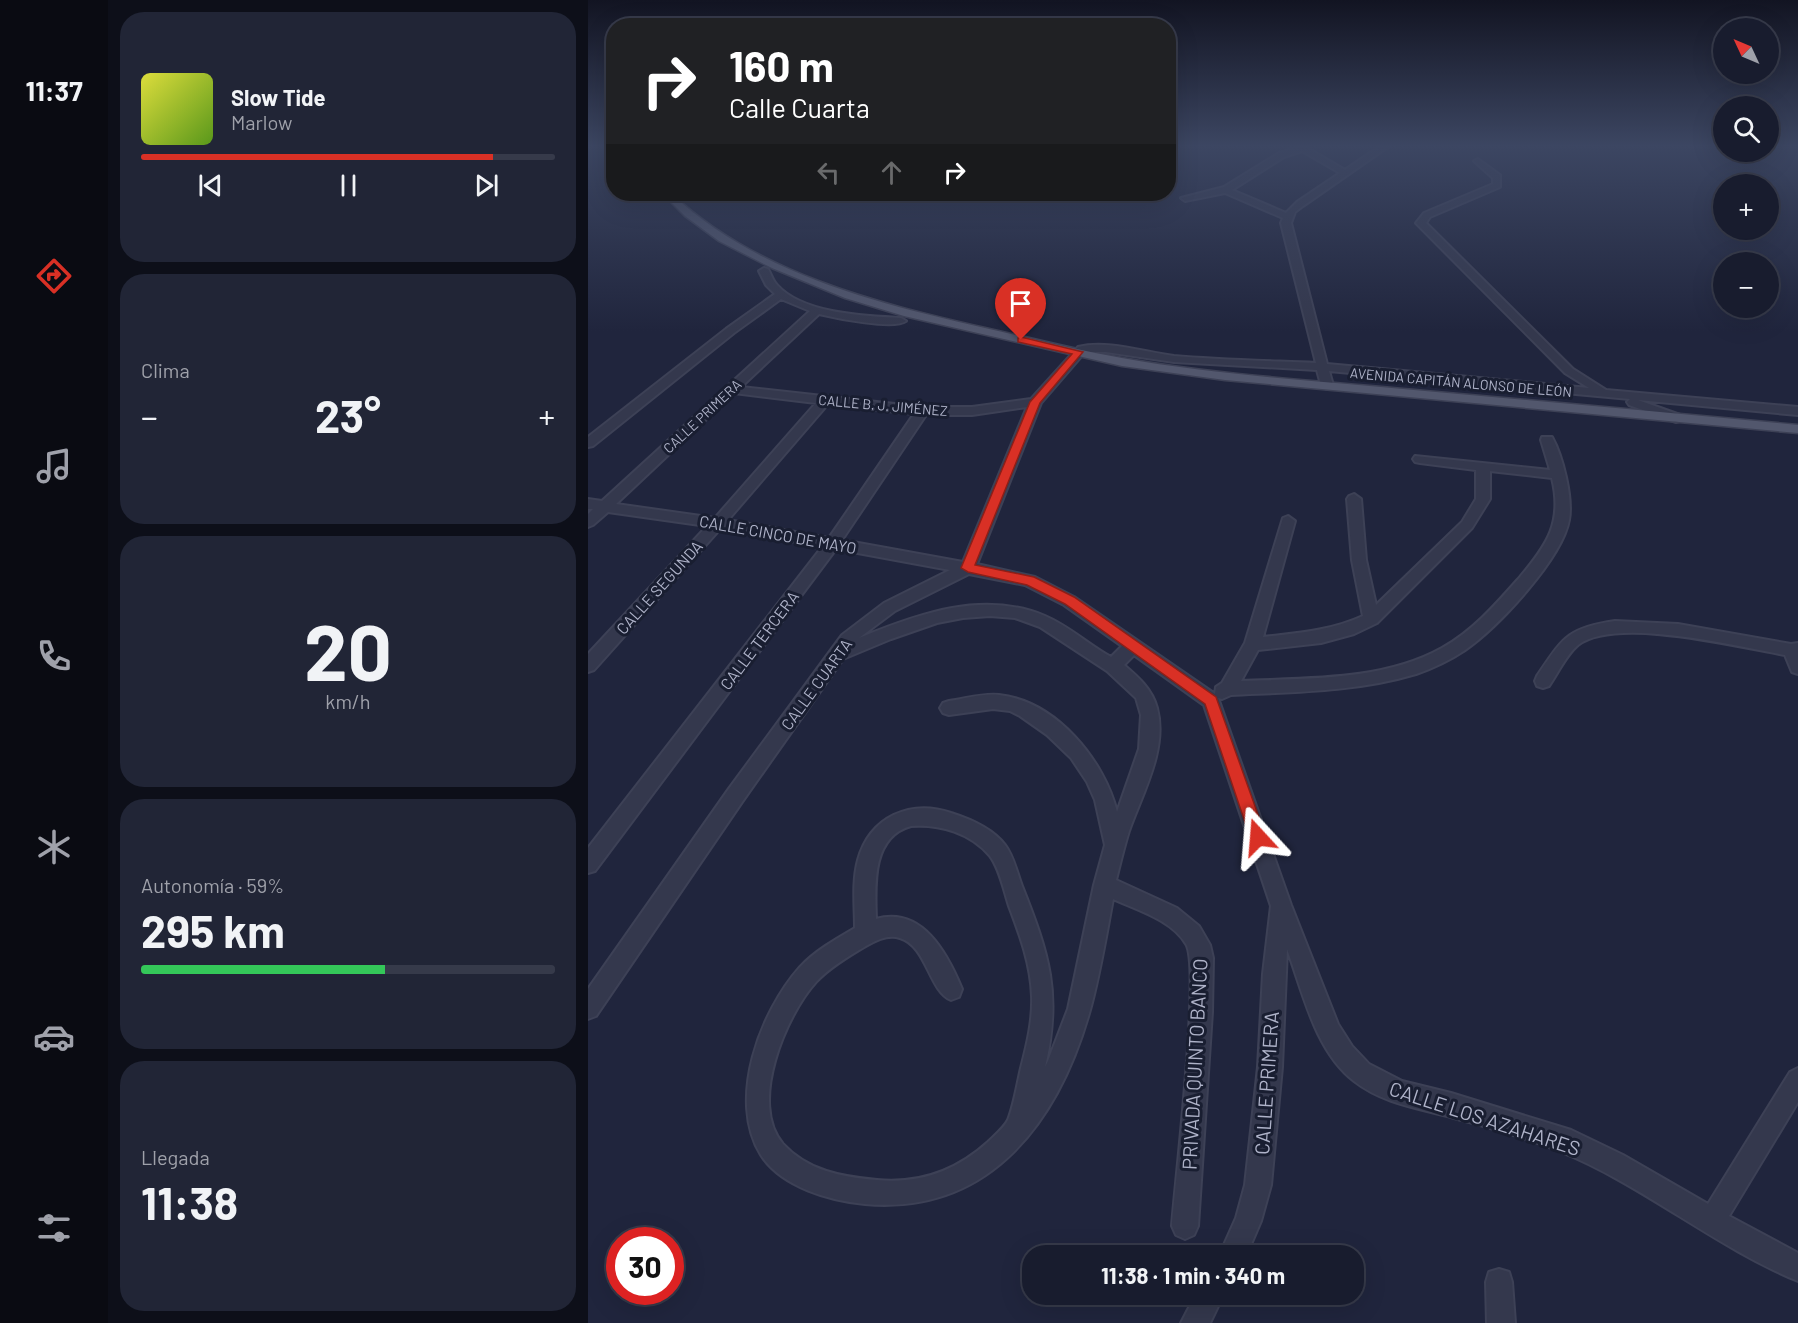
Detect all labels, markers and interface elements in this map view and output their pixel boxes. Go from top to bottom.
north arrow [1713,18,1779,84]
map controls [1713,18,1779,318]
text: 160 m [729,40,834,90]
icon: right [630,42,708,120]
text: 11:37 [25,74,83,106]
text: Slow Tide [231,84,326,110]
text: Calle Cuarta [729,91,870,123]
button: search [1713,96,1779,162]
text: Marlow [231,110,292,134]
icon: left [812,156,845,189]
icon: ahead [875,156,908,189]
icon: right [938,156,971,189]
icon: previous [194,169,227,202]
icon: pause [332,169,365,202]
icon: next [470,169,503,202]
button: + [1713,174,1779,240]
button: − [1713,252,1779,318]
icon: directions [33,255,75,297]
pin [995,278,1046,340]
icon: arrive [1004,287,1037,320]
text: Clima [141,358,190,382]
street label: AVENIDA CAPITÁN ALONSO DE LEÓN [1349,364,1573,400]
street label: CALLE PRIMERA [659,375,745,457]
text: 23° [315,388,381,442]
street label: CALLE B. J. JIMÉNEZ [818,391,948,419]
text: − [141,396,158,436]
text: + [538,396,555,436]
icon: music [33,445,75,487]
street label: CALLE CINCO DE MAYO [698,511,858,557]
street label: CALLE SEGUNDA [612,536,706,638]
street label: CALLE TERCERA [716,587,802,693]
text: 20 [304,603,392,697]
icon: phone [33,635,75,677]
street label: CALLE CUARTA [777,635,856,733]
text: km/h [325,689,371,713]
position arrow [1226,805,1290,869]
icon: climate [33,826,75,868]
text: Autonomía · 59% [141,873,284,897]
text: 295 km [141,903,285,957]
street label: PRIVADA QUINTO BANCO [1176,958,1212,1170]
street label: CALLE PRIMERA [1249,1010,1283,1156]
icon: car [33,1016,75,1058]
street label: CALLE LOS AZAHARES [1386,1076,1584,1160]
text: Llegada [141,1145,210,1169]
text: 11:38 [141,1175,238,1229]
icon: filters [33,1207,75,1249]
speed limit sign: 30 [606,1227,684,1305]
text: 11:38 · 1 min · 340 m [1101,1262,1285,1288]

